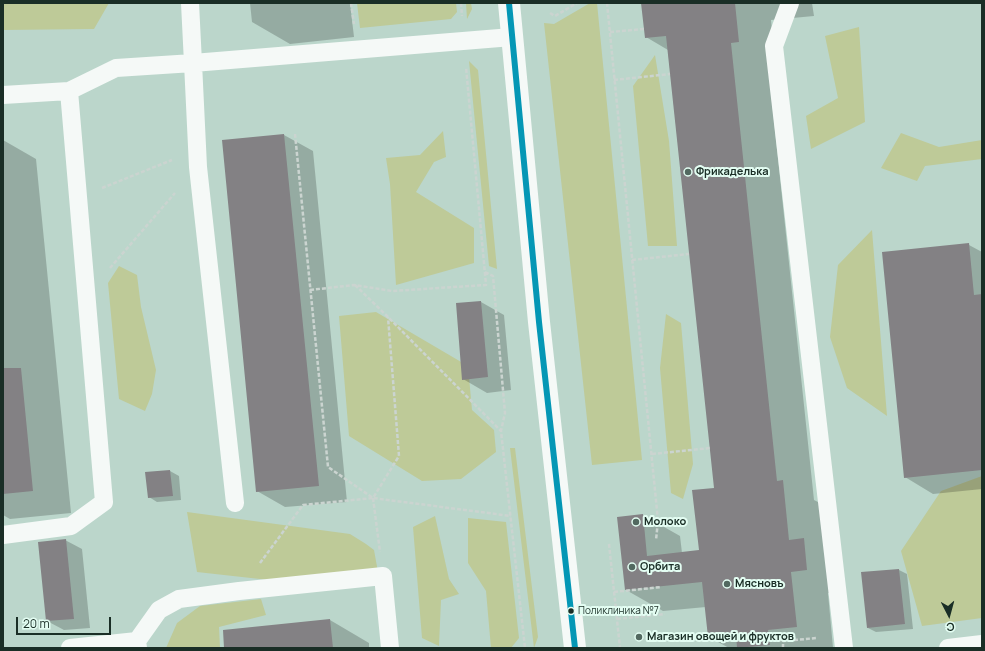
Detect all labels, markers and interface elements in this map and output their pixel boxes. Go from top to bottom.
place label: Фрикаделька [696,165,769,179]
marker: Фрикаделька [683,167,693,177]
place label: Молоко [644,515,686,529]
marker: Молоко [631,517,641,527]
place label: Орбита [640,560,680,574]
marker: Орбита [627,562,637,572]
place label: Мясновъ [735,577,784,591]
marker: Мясновъ [722,579,732,589]
north arrow [929,595,969,635]
place label: Поликлиника №7 [578,605,659,617]
marker: Поликлиника №7 [566,606,576,616]
scale bar [18,609,113,635]
text: 20 m [23,615,50,632]
text: С [945,620,955,635]
place label: Магазин овощей и фруктов [647,630,794,644]
marker: Магазин овощей и фруктов [634,632,644,642]

